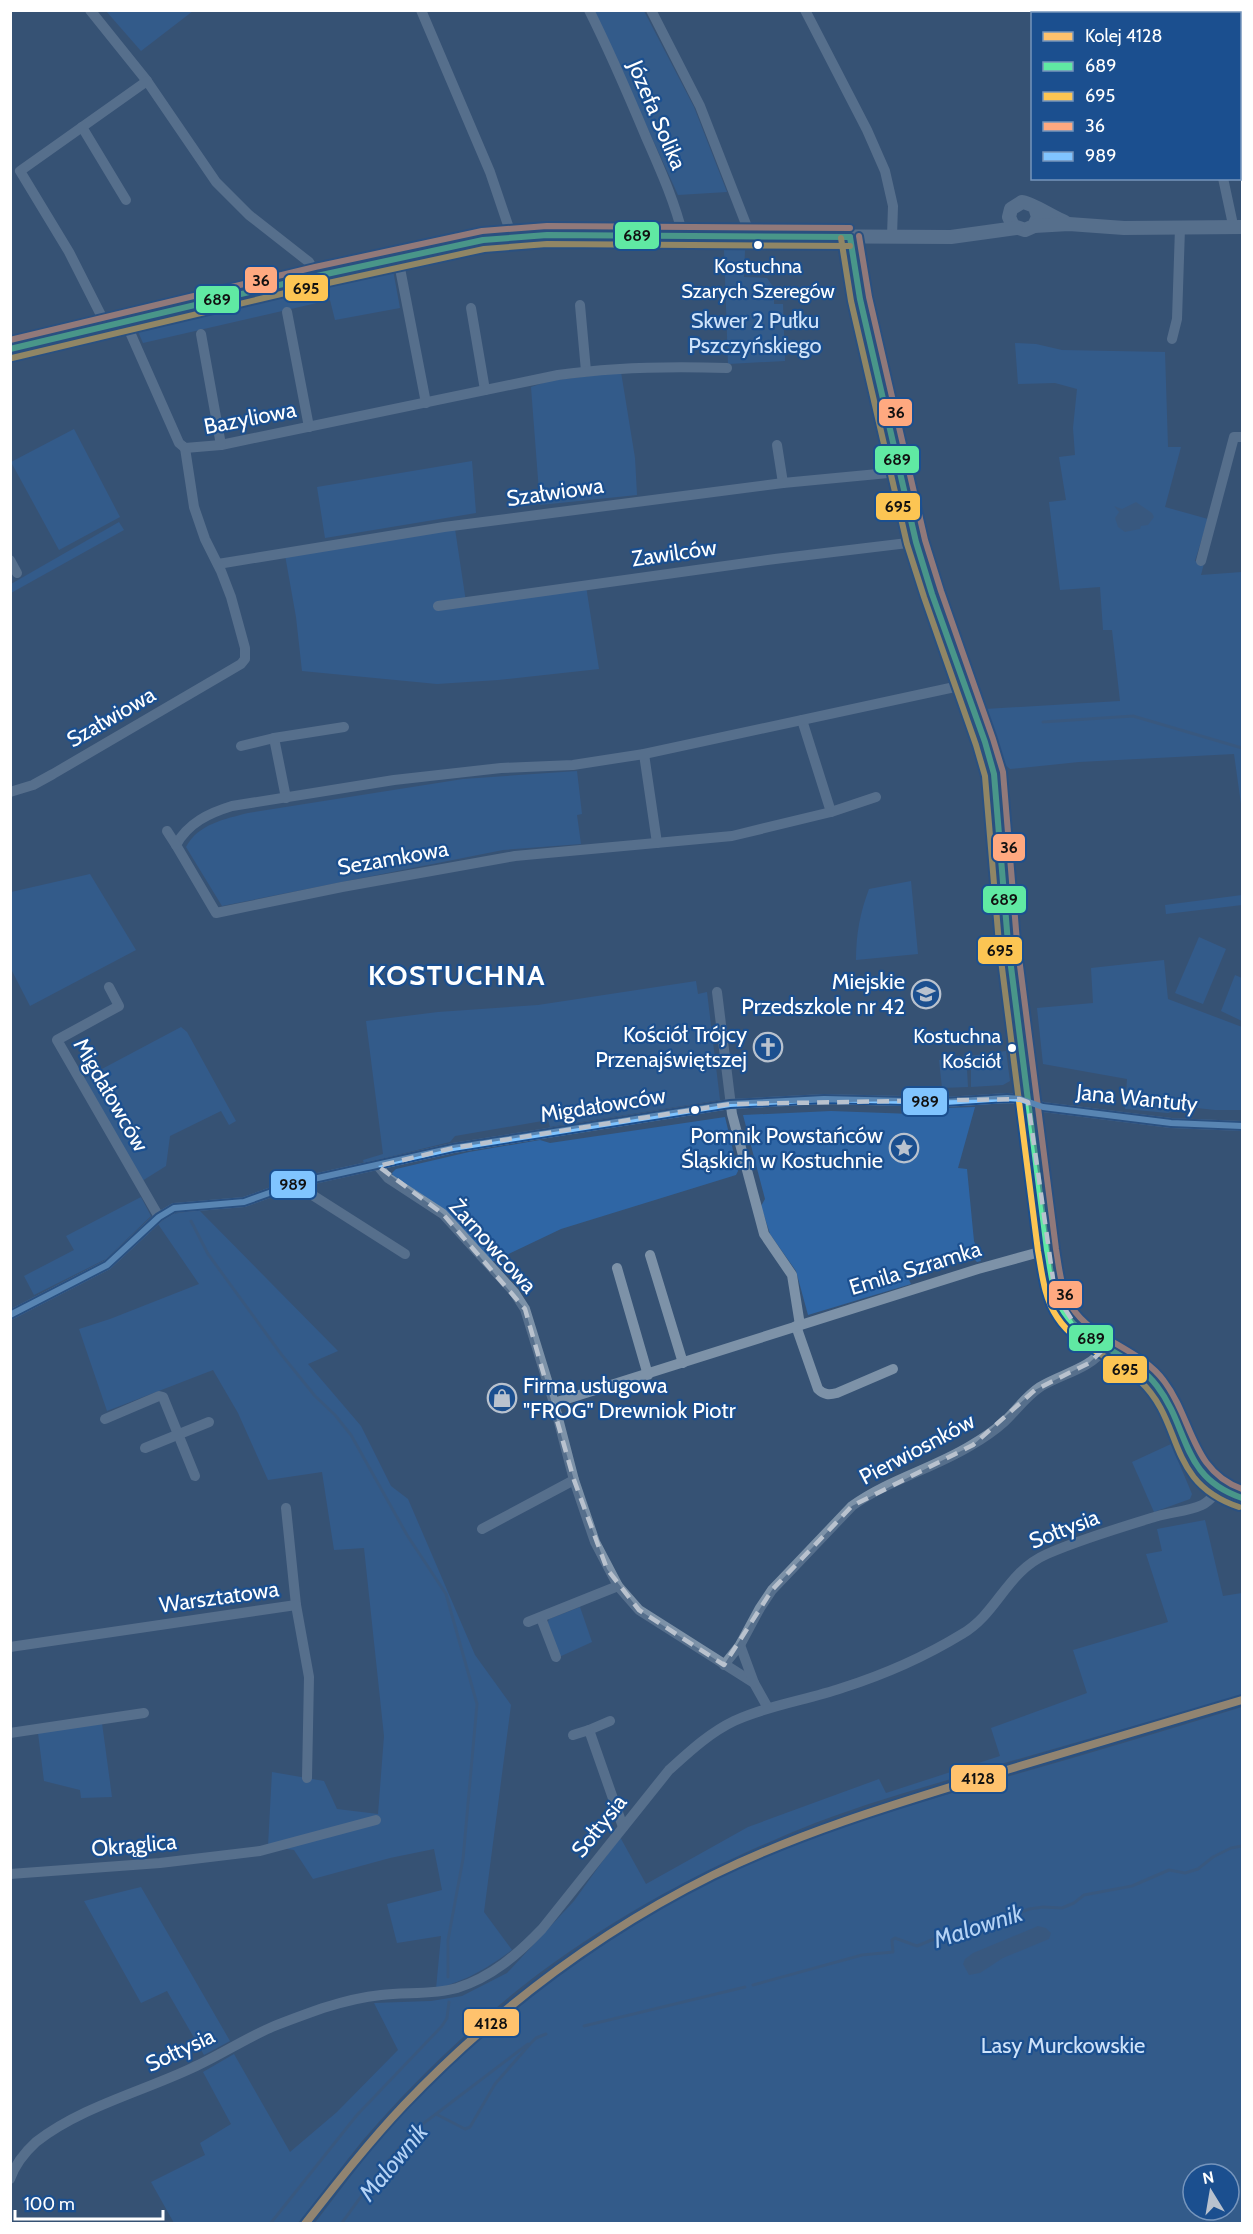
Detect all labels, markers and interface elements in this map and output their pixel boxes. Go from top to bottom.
legend [1031,12,1241,180]
text: Kolej 4128 [1085,25,1162,47]
street label: Józefa Solika [621,55,692,174]
text: 689 [1085,55,1116,77]
text: 695 [1085,85,1115,107]
text: 36 [1085,115,1105,137]
text: 989 [1085,145,1116,167]
line badge: 689 [614,221,660,250]
text: 689 [623,226,651,245]
marker: Kostuchna Szarych Szeregów [752,239,764,251]
place label: Kostuchna Szarych Szeregów [681,254,835,303]
line badge: 36 [244,266,278,294]
text: 36 [252,271,270,290]
line badge: 695 [284,274,329,302]
text: 695 [293,279,319,298]
line badge: 689 [195,285,240,314]
text: 689 [203,290,231,309]
park label: Skwer 2 Pułku Pszczyńskiego [688,307,822,359]
street label: Bazyliowa [202,396,299,440]
line badge: 36 [878,398,913,427]
text: 36 [887,403,905,422]
line badge: 689 [874,445,920,474]
text: 689 [883,450,911,469]
street label: Szałwiowa [505,472,606,512]
line badge: 695 [875,492,921,521]
text: 695 [885,497,911,516]
street label: Zawilców [630,534,718,572]
street label: Szałwiowa [62,681,160,753]
line badge: 36 [992,833,1026,862]
street label: Sezamkowa [335,835,451,881]
text: 36 [1000,838,1018,857]
line badge: 689 [982,885,1027,914]
text: 689 [990,890,1018,909]
line badge: 695 [977,936,1023,965]
text: 695 [987,941,1013,960]
district label: KOSTUCHNA [368,958,546,992]
place label: Miejskie Przedszkole nr 42 [741,968,905,1020]
school or university icon: Miejskie Przedszkole nr 42 [910,978,942,1010]
place label: Kościół Trójcy Przenajświętszej [595,1021,747,1073]
place label: Kostuchna Kościół [913,1024,1001,1073]
church icon: Kościół Trójcy Przenajświętszej [752,1031,784,1063]
street label: Migdałowców [68,1033,154,1157]
marker: Kostuchna Kościół [1006,1042,1018,1054]
street label: Jana Wantuły [1074,1078,1199,1118]
street label: Migdałowców [538,1082,668,1128]
line badge: 989 [902,1087,948,1116]
text: 989 [911,1092,939,1111]
unlabelled marker [689,1104,701,1116]
place label: Pomnik Powstańców Śląskich w Kostuchnie [681,1122,883,1174]
place icon: Pomnik Powstańców Śląskich w Kostuchnie [888,1132,920,1164]
line badge: 989 [270,1170,316,1199]
text: 989 [279,1175,307,1194]
street label: Żarnowcowa [443,1193,543,1299]
street label: Emila Szramka [846,1235,985,1301]
line badge: 36 [1048,1280,1083,1309]
text: 36 [1056,1285,1074,1304]
line badge: 689 [1068,1324,1114,1352]
text: 689 [1077,1329,1105,1348]
line badge: 695 [1102,1355,1148,1384]
text: 695 [1112,1360,1138,1379]
place label: Firma usługowa "FROG" Drewniok Piotr [523,1372,736,1424]
shop icon: Firma usługowa "FROG" Drewniok Piotr [486,1382,518,1414]
street label: Pierwiosnków [855,1407,979,1491]
street label: Sołtysia [1025,1503,1103,1555]
street label: Warsztatowa [158,1575,281,1619]
line badge: 4128 [950,1764,1007,1793]
text: 4128 [961,1769,995,1788]
street label: Sołtysia [566,1789,633,1863]
street label: Okrąglica [90,1828,178,1862]
water label: Malownik [929,1898,1027,1954]
line badge: 4128 [463,2008,520,2037]
text: 4128 [474,2014,508,2033]
street label: Sołtysia [141,2022,219,2078]
park label: Lasy Murckowskie [981,2032,1145,2059]
water label: Malownik [352,2117,434,2207]
north arrow [1181,2162,1241,2222]
text: N [1201,2167,1216,2188]
scale bar [15,2183,164,2221]
text: 100 m [24,2193,75,2215]

